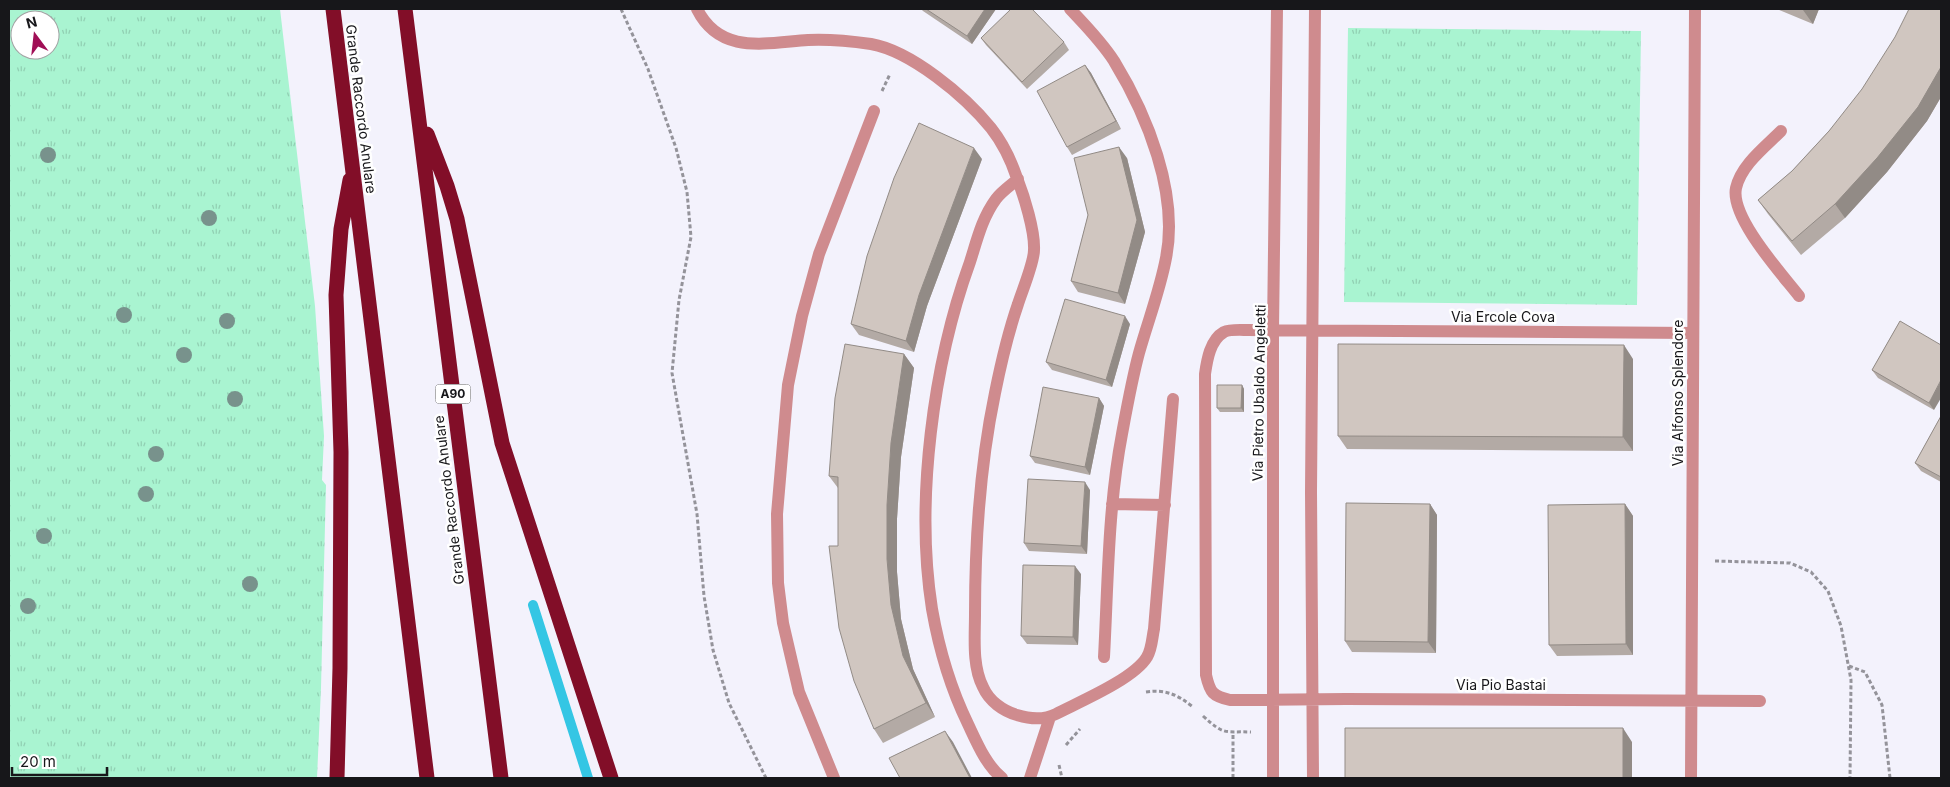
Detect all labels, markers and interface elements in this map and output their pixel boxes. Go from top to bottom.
north arrow [10,10,60,60]
text: N [24,12,39,32]
street label: Grande Raccordo Anulare [343,23,380,195]
street label: Via Pietro Ubaldo Angeletti [1248,304,1269,482]
street label: Via Ercole Cova [1451,308,1555,325]
street label: Via Alfonso Splendore [1669,320,1686,466]
road number: A90 [436,384,470,404]
street label: Grande Raccordo Anulare [430,414,467,586]
street label: Via Pio Bastai [1456,676,1546,693]
scale bar [12,744,108,776]
text: 20 m [20,752,56,771]

